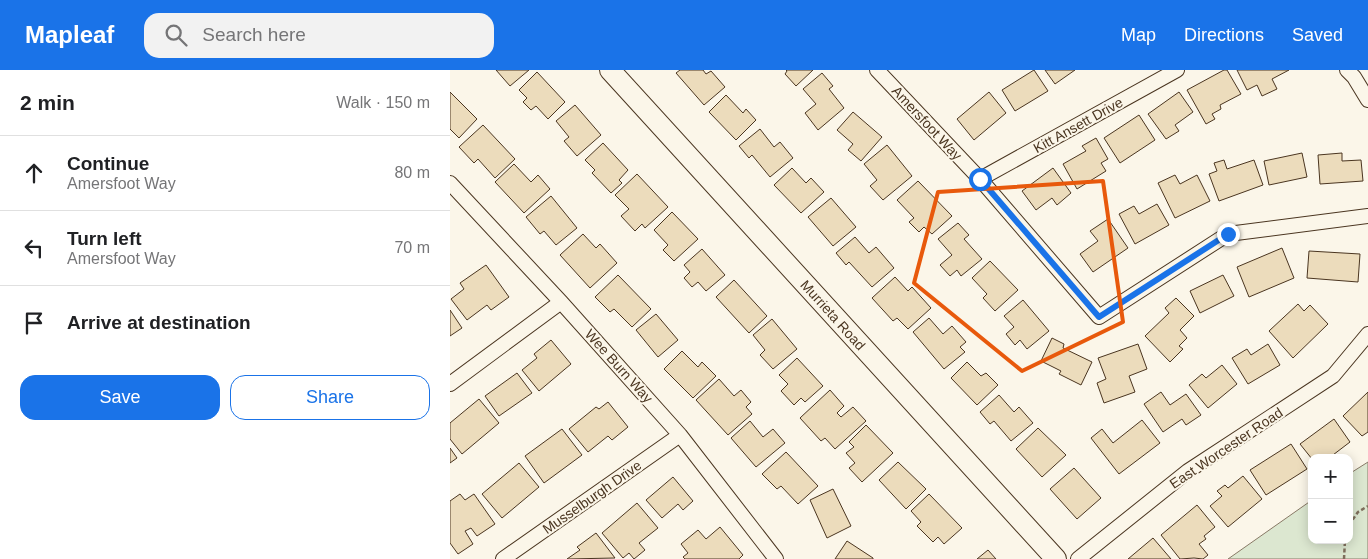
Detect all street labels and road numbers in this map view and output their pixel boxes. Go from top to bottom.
street label: Amersfoot Way [889,83,965,163]
street label: Kitt Ansett Drive [1031,94,1126,156]
street label: Murrieta Road [797,277,869,353]
street label: Wee Burn Way [582,326,656,406]
street label: East Worcester Road [1166,404,1286,492]
street label: Musselburgh Drive [540,457,645,537]

